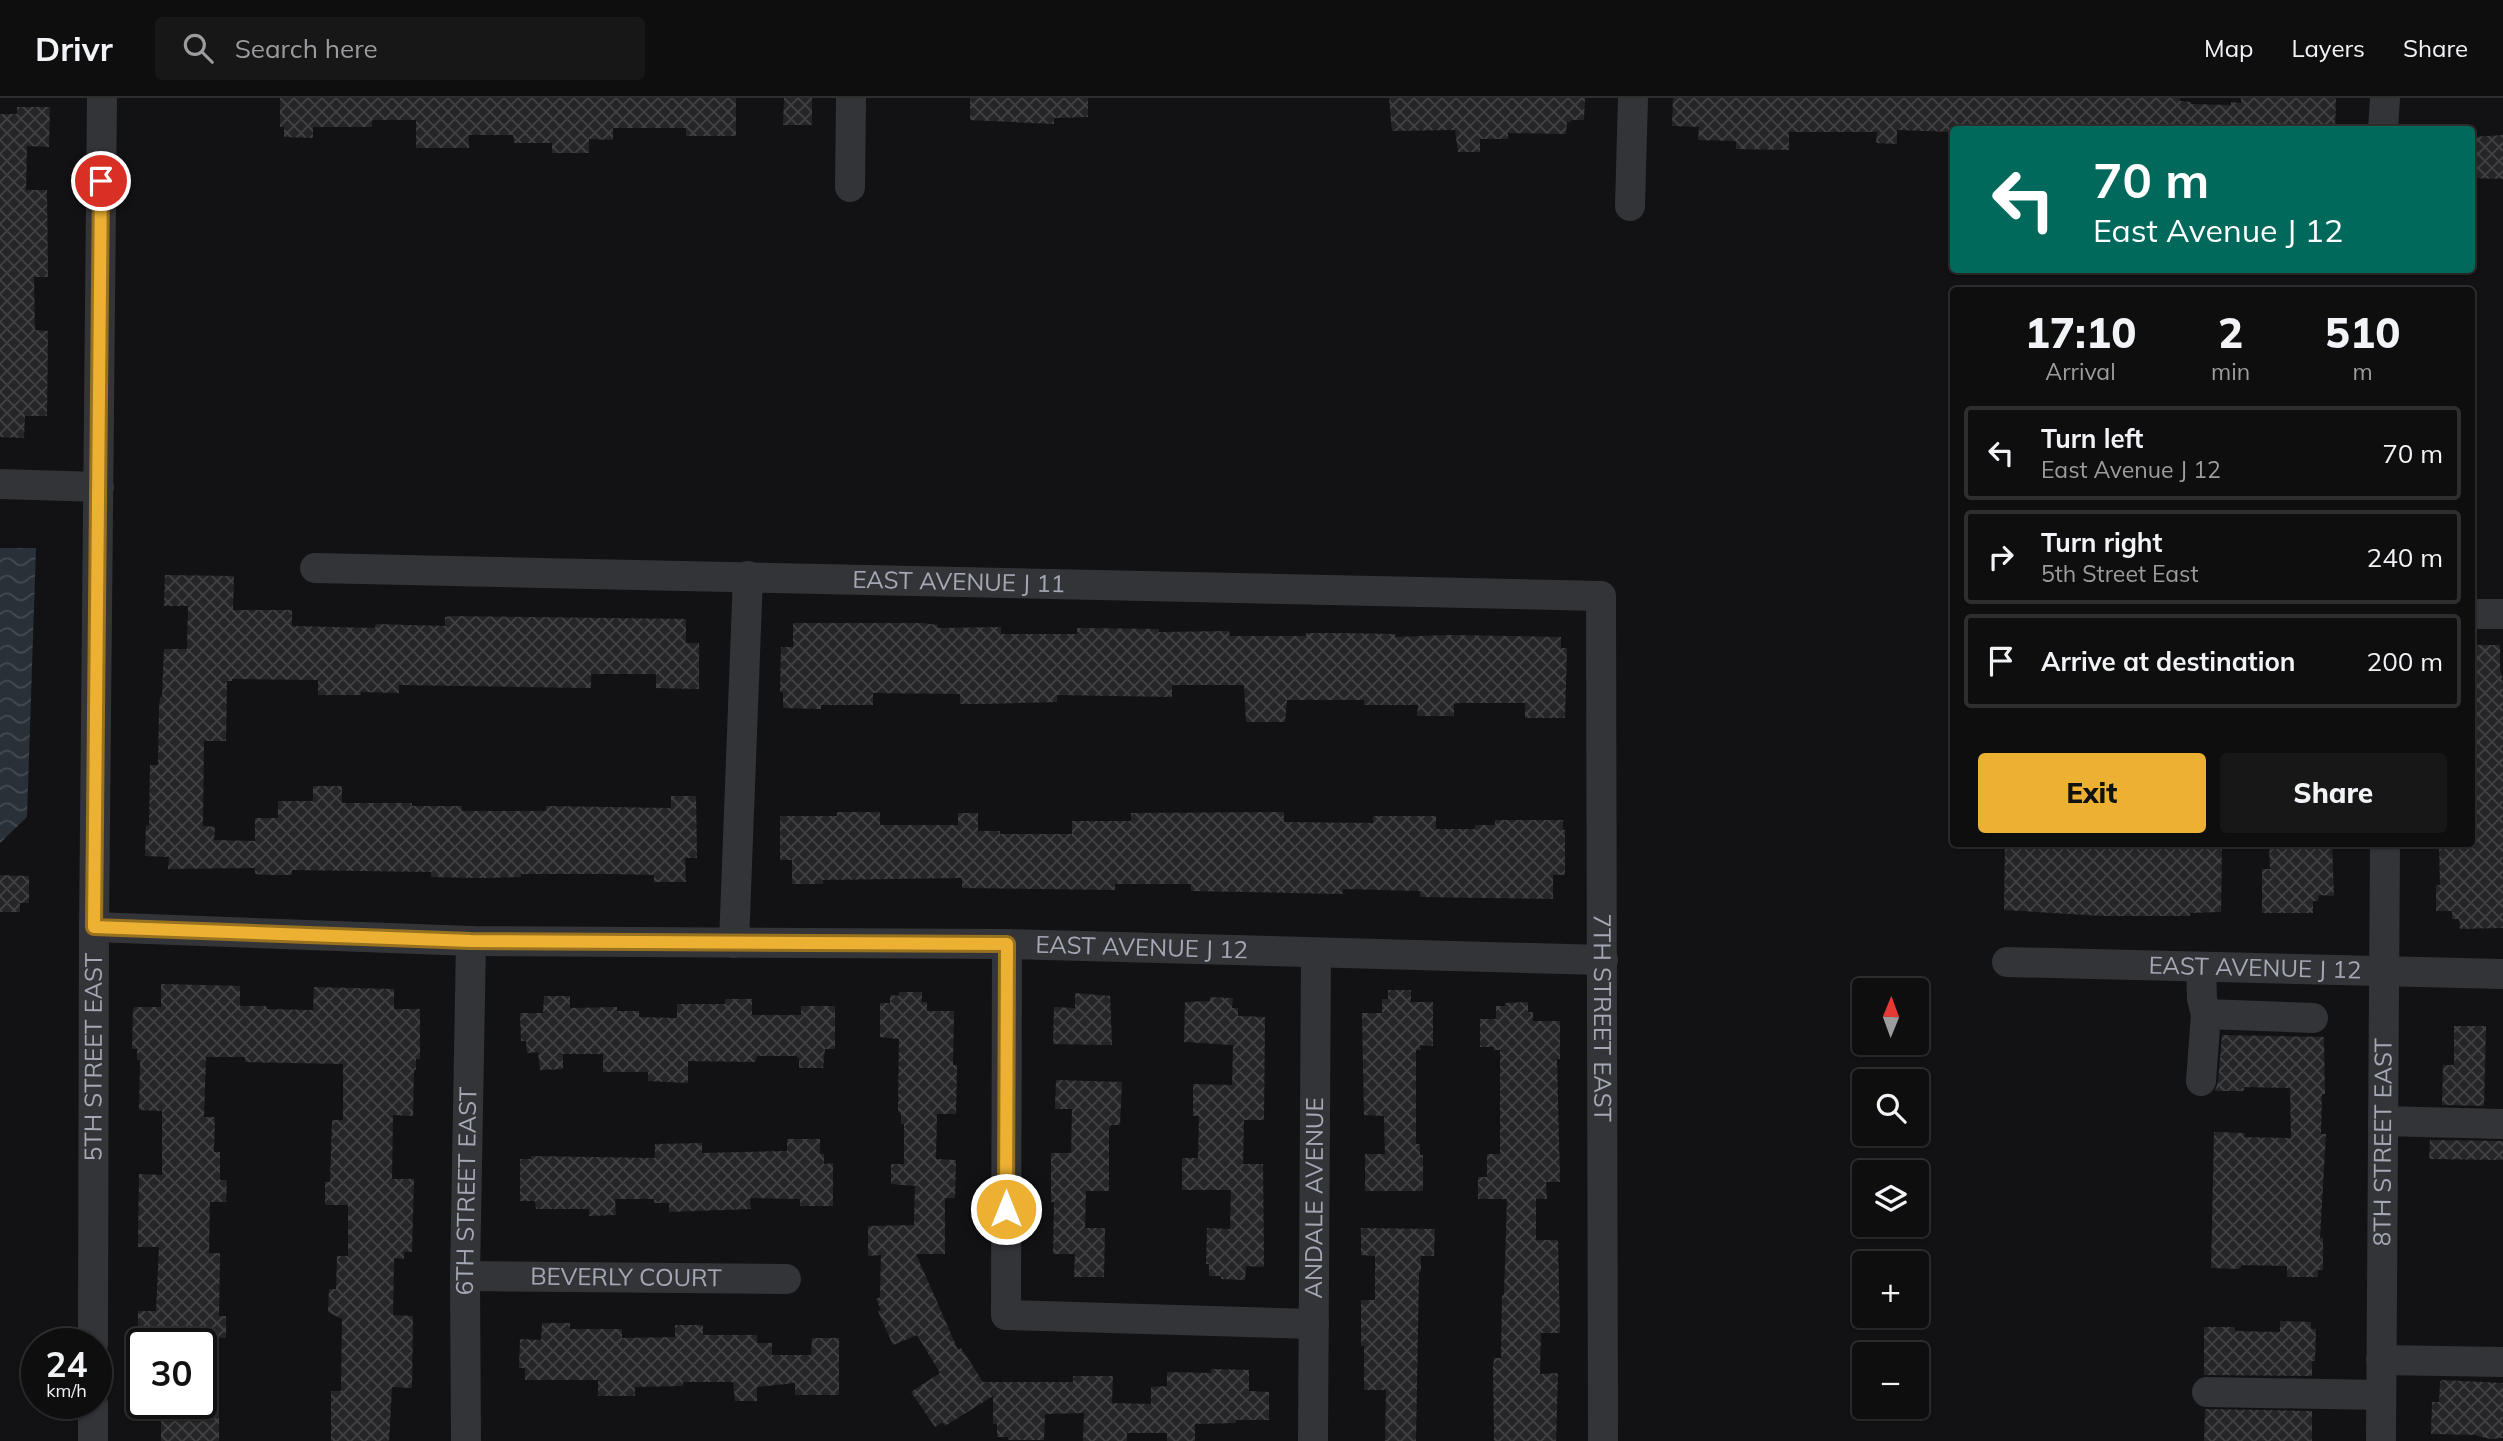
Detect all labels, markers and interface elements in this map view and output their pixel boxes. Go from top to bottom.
search box [155,17,645,80]
text: Drivr [35,28,113,69]
icon: search [179,29,217,67]
text: Search here [235,32,378,65]
text: Map [2204,33,2253,63]
text: Layers [2291,33,2365,63]
text: Share [2403,33,2468,63]
text: 70 m [2093,149,2209,210]
pin [71,151,131,211]
icon: left [1978,154,2069,245]
icon: arrive [82,162,120,200]
text: East Avenue J 12 [2093,210,2343,250]
text: 17:10 [2025,306,2136,359]
text: 2 [2218,306,2243,359]
text: 510 [2325,306,2400,359]
text: Arrival [2045,357,2116,386]
text: min [2211,357,2250,386]
text: m [2352,357,2373,386]
text: Turn left [2041,422,2143,455]
icon: left [1982,434,2020,472]
text: 70 m [2382,437,2443,470]
text: East Avenue J 12 [2041,455,2221,484]
text: Turn right [2041,526,2162,559]
icon: right [1982,538,2020,576]
text: 240 m [2367,541,2443,574]
text: 5th Street East [2041,559,2198,588]
street label: EAST AVENUE J 11 [852,564,1066,598]
icon: arrive [1982,642,2020,680]
text: Arrive at destination [2041,645,2296,678]
text: 200 m [2367,645,2443,678]
button: Exit [1978,753,2206,833]
button: Share [2220,753,2447,833]
street label: 7TH STREET EAST [1588,913,1618,1122]
street label: EAST AVENUE J 12 [1035,929,1248,964]
street label: EAST AVENUE J 12 [2148,949,2362,985]
street label: 5TH STREET EAST [77,952,108,1161]
north arrow [1852,978,1928,1055]
map controls [1852,978,1929,1419]
street label: 8TH STREET EAST [2366,1037,2398,1246]
button: search [1852,1069,1929,1146]
street label: 6TH STREET EAST [449,1086,482,1295]
street label: ANDALE AVENUE [1298,1097,1329,1299]
button: layers [1852,1160,1929,1237]
position arrow [969,1172,1043,1246]
button: + [1852,1251,1929,1328]
street label: BEVERLY COURT [530,1261,722,1292]
speed limit sign: 30 [126,1328,217,1419]
text: 24 [45,1342,88,1386]
button: − [1852,1342,1929,1419]
text: km/h [46,1379,87,1402]

